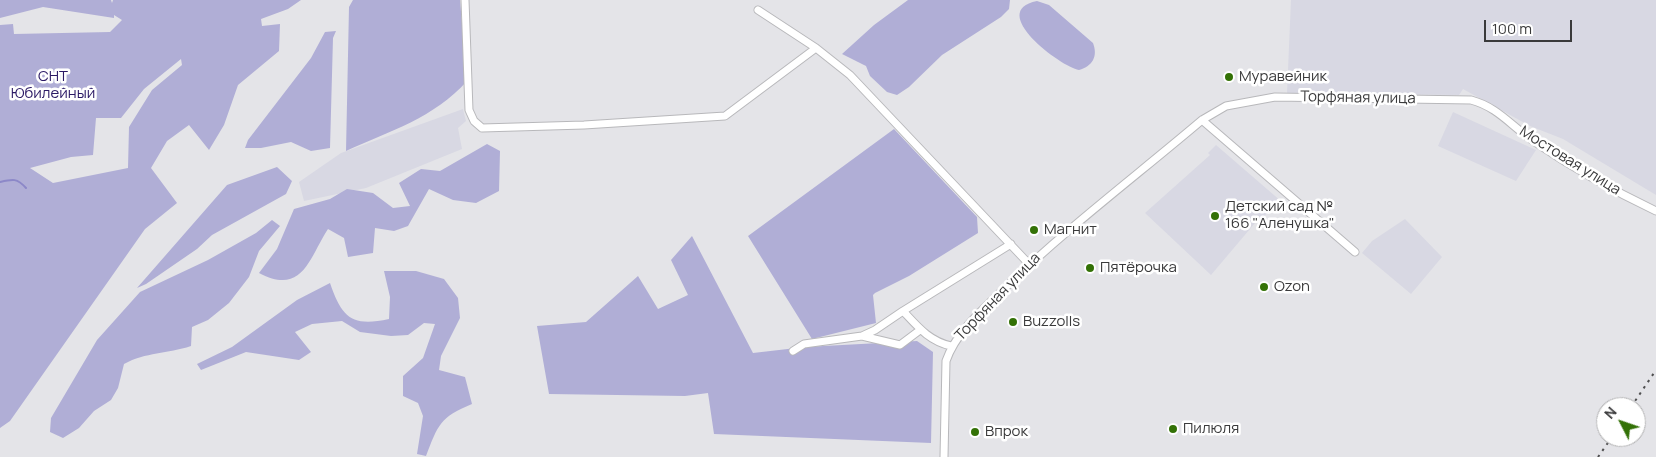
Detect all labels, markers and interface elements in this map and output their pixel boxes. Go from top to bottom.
scale bar [1486,10,1574,42]
text: 100 m [1492,18,1532,39]
park label: СНТ Юбилейный [11,68,95,103]
place label: Муравейник [1239,68,1327,86]
marker: Муравейник [1223,71,1235,83]
street label: Торфяная улица [1300,88,1416,108]
street label: Мостовая улица [1516,123,1624,199]
place label: Детский сад № 166 "Аленушка" [1225,198,1335,233]
marker: Детский сад № 166 "Аленушка" [1209,210,1221,222]
place label: Магнит [1044,221,1097,239]
marker: Магнит [1028,224,1040,236]
street label: Торфяная улица [951,249,1045,345]
place label: Пятёрочка [1100,259,1177,277]
marker: Пятёрочка [1084,262,1096,274]
place label: Ozon [1274,278,1310,296]
marker: Ozon [1258,281,1270,293]
place label: Buzzolls [1023,313,1080,331]
marker: Buzzolls [1007,316,1019,328]
north arrow [1596,397,1646,447]
text: N [1600,402,1621,423]
place label: Пилюля [1183,420,1239,438]
place label: Впрок [985,423,1028,441]
marker: Пилюля [1167,423,1179,435]
marker: Впрок [969,426,981,438]

